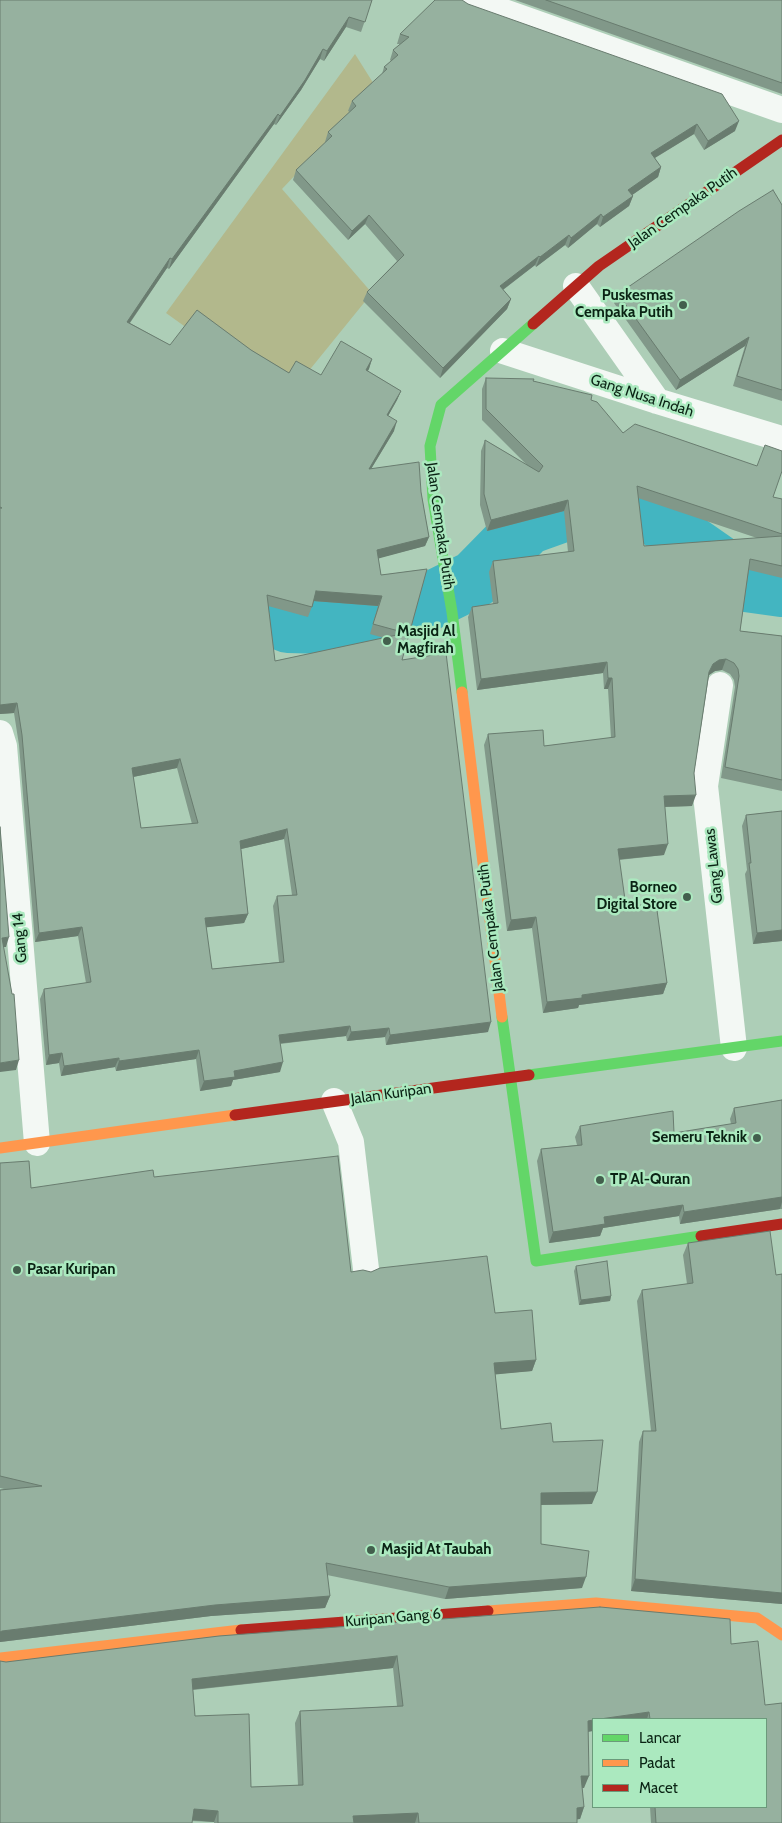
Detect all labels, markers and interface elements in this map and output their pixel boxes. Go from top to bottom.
street label: Jalan Cempaka Putih [625,164,741,252]
place label: Puskesmas Cempaka Putih [575,287,673,322]
marker: Puskesmas Cempaka Putih [677,299,689,311]
street label: Gang Nusa Indah [588,371,696,421]
street label: Jalan Cempaka Putih [422,461,458,591]
place label: Masjid Al Magfirah [397,623,456,658]
marker: Masjid Al Magfirah [381,635,393,647]
street label: Gang Lawas [701,828,727,904]
street label: Jalan Cempaka Putih [474,863,508,993]
place label: Borneo Digital Store [597,879,677,914]
marker: Borneo Digital Store [681,891,693,903]
street label: Gang 14 [9,912,31,964]
street label: Jalan Kuripan [350,1079,432,1109]
place label: Semeru Teknik [652,1129,747,1147]
marker: Semeru Teknik [751,1132,763,1144]
place label: TP Al-Quran [610,1171,690,1189]
marker: TP Al-Quran [594,1174,606,1186]
place label: Pasar Kuripan [27,1261,115,1279]
marker: Pasar Kuripan [11,1264,23,1276]
place label: Masjid At Taubah [381,1541,491,1559]
marker: Masjid At Taubah [365,1544,377,1556]
street label: Kuripan Gang 6 [344,1605,442,1631]
legend [592,1718,767,1808]
text: Lancar [639,1729,681,1747]
text: Padat [639,1754,675,1772]
text: Macet [639,1779,678,1797]

